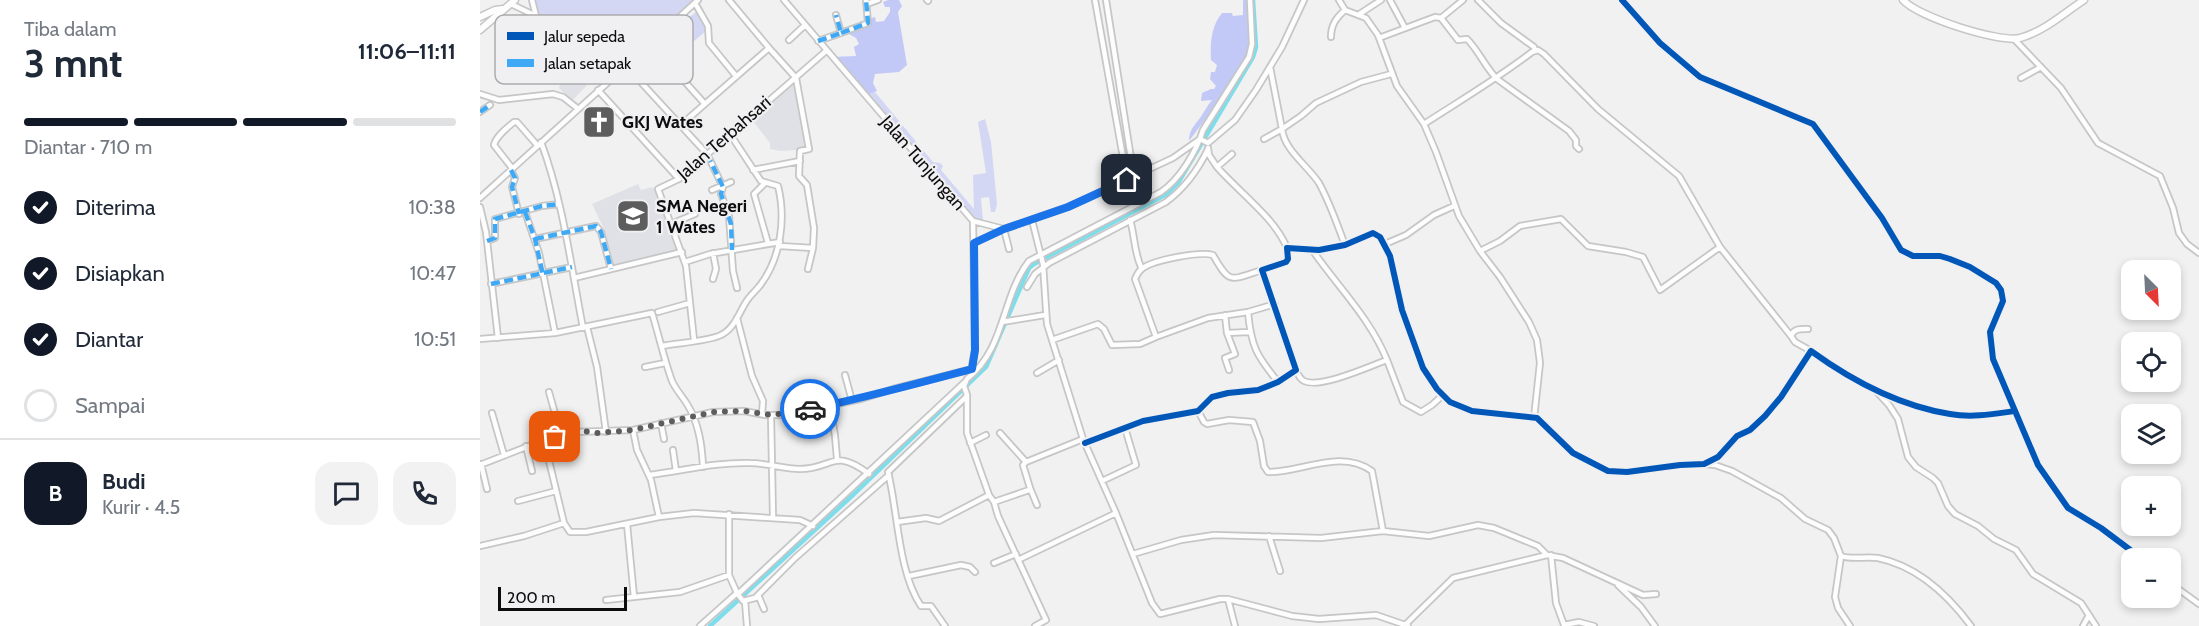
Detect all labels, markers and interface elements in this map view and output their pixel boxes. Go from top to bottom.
legend [495,15,693,84]
text: Tiba dalam [24,17,116,41]
text: Jalur sepeda [543,27,625,46]
text: 11:06–11:11 [358,38,456,65]
text: 3 mnt [24,39,122,87]
text: Jalan setapak [543,54,632,73]
street label: Jalan Terbahsari [672,91,775,185]
church icon: GKJ Wates [581,104,617,140]
street label: Jalan Tunjungan [875,110,970,215]
place label: GKJ Wates [622,111,703,133]
text: Diantar · 710 m [24,135,152,159]
pin [1101,154,1152,205]
icon: home [1110,163,1143,196]
icon: check [24,191,57,224]
text: Diterima [75,194,156,221]
text: 10:38 [408,195,456,219]
place label: SMA Negeri 1 Wates [656,195,747,238]
school or university icon: SMA Negeri 1 Wates [615,198,651,234]
icon: check [24,257,57,290]
text: Disiapkan [75,260,165,287]
north arrow [2121,260,2181,320]
map controls [2121,260,2181,608]
text: 10:47 [410,261,456,285]
icon: check [24,323,57,356]
text: Diantar [75,326,143,353]
text: 10:51 [414,327,456,351]
button: locate [2121,332,2181,392]
courier [780,379,840,439]
text: Sampai [75,392,145,419]
icon: car [794,393,827,426]
button: layers [2121,404,2181,464]
pin [529,411,580,462]
icon: bag [538,420,571,453]
button: chat [315,462,378,525]
button: phone [393,462,456,525]
text: Budi [102,468,146,495]
button: + [2121,476,2181,536]
text: B [49,480,62,507]
text: Kurir · 4.5 [102,495,180,519]
button: − [2121,548,2181,608]
scale bar [498,584,627,612]
text: 200 m [507,588,555,607]

